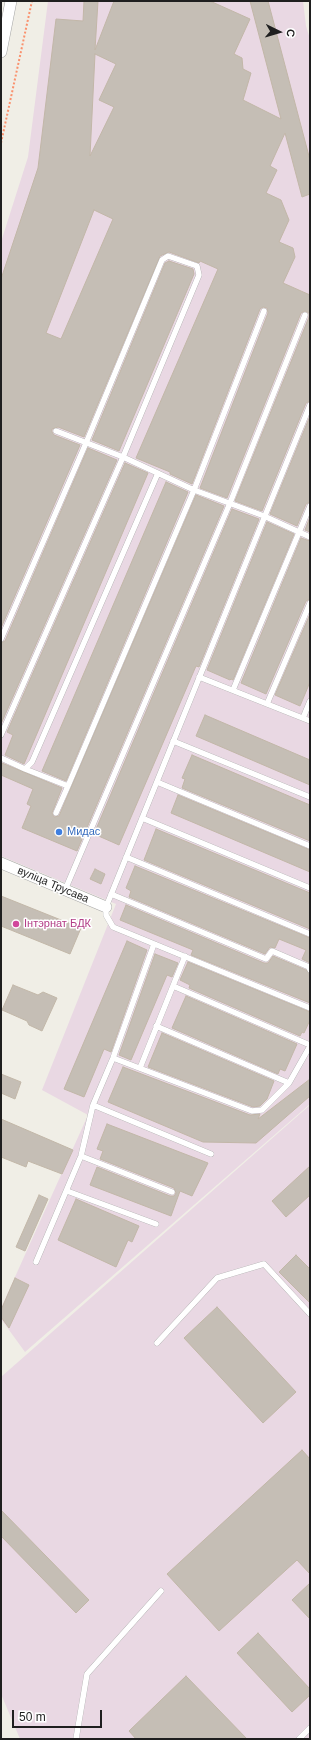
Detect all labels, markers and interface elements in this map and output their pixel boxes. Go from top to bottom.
north arrow [259,12,299,52]
text: С [285,29,297,38]
place label: Мидас [67,825,100,839]
marker: Мидас [54,827,64,837]
street label: вуліца Трусава [15,864,91,906]
place label: Інтэрнат БДК [24,917,91,931]
marker: Інтэрнат БДК [11,919,21,929]
scale bar [14,1702,104,1728]
text: 50 m [19,1710,46,1724]

